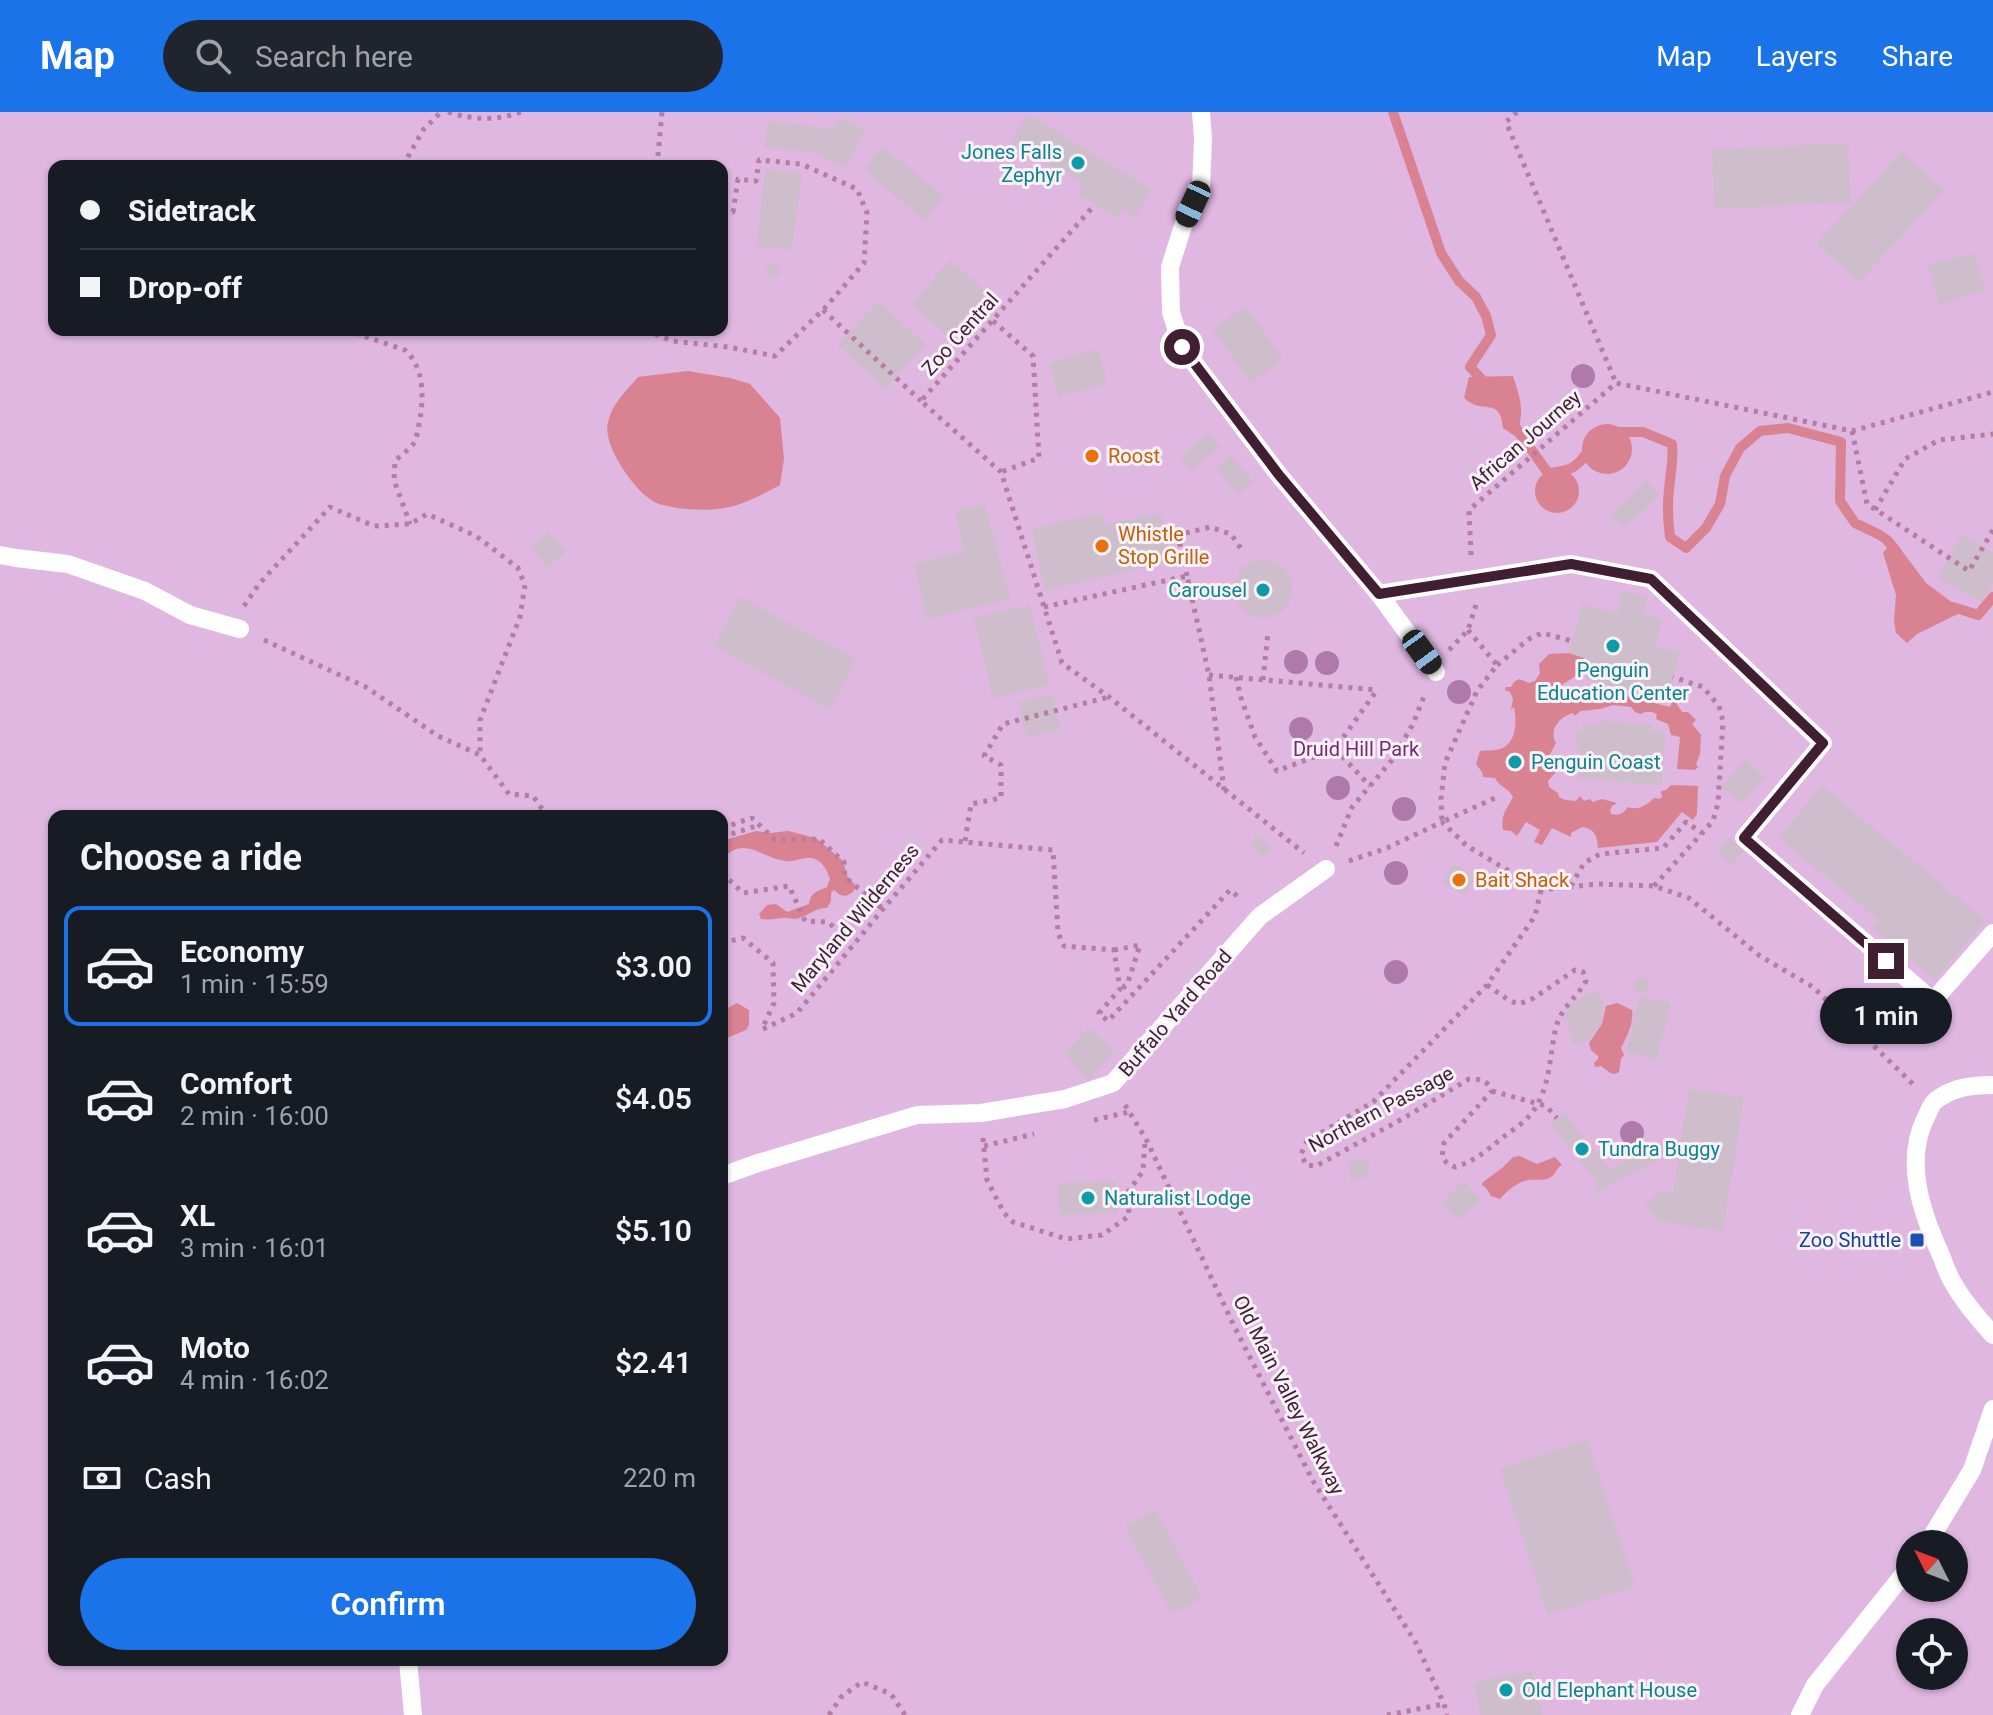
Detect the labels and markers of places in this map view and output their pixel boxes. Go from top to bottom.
place label: Jones Falls Zephyr [961,140,1062,187]
marker: Jones Falls Zephyr [1069,154,1087,172]
place label: Roost [1108,444,1160,468]
marker: Roost [1083,447,1101,465]
place label: Whistle Stop Grille [1118,522,1209,569]
marker: Whistle Stop Grille [1093,537,1111,555]
place label: Carousel [1168,578,1247,602]
marker: Carousel [1254,581,1272,599]
marker: Penguin Education Center [1604,637,1622,655]
place label: Penguin Education Center [1537,658,1689,705]
place label: Penguin Coast [1531,750,1660,774]
marker: Penguin Coast [1506,753,1524,771]
place label: Bait Shack [1475,868,1570,892]
marker: Bait Shack [1450,871,1468,889]
place label: Tundra Buggy [1598,1137,1721,1161]
marker: Tundra Buggy [1573,1140,1591,1158]
place label: Naturalist Lodge [1104,1186,1251,1210]
marker: Naturalist Lodge [1079,1189,1097,1207]
place label: Zoo Shuttle [1799,1228,1901,1252]
marker: Zoo Shuttle [1908,1231,1926,1249]
place label: Old Elephant House [1522,1678,1697,1702]
marker: Old Elephant House [1497,1681,1515,1699]

